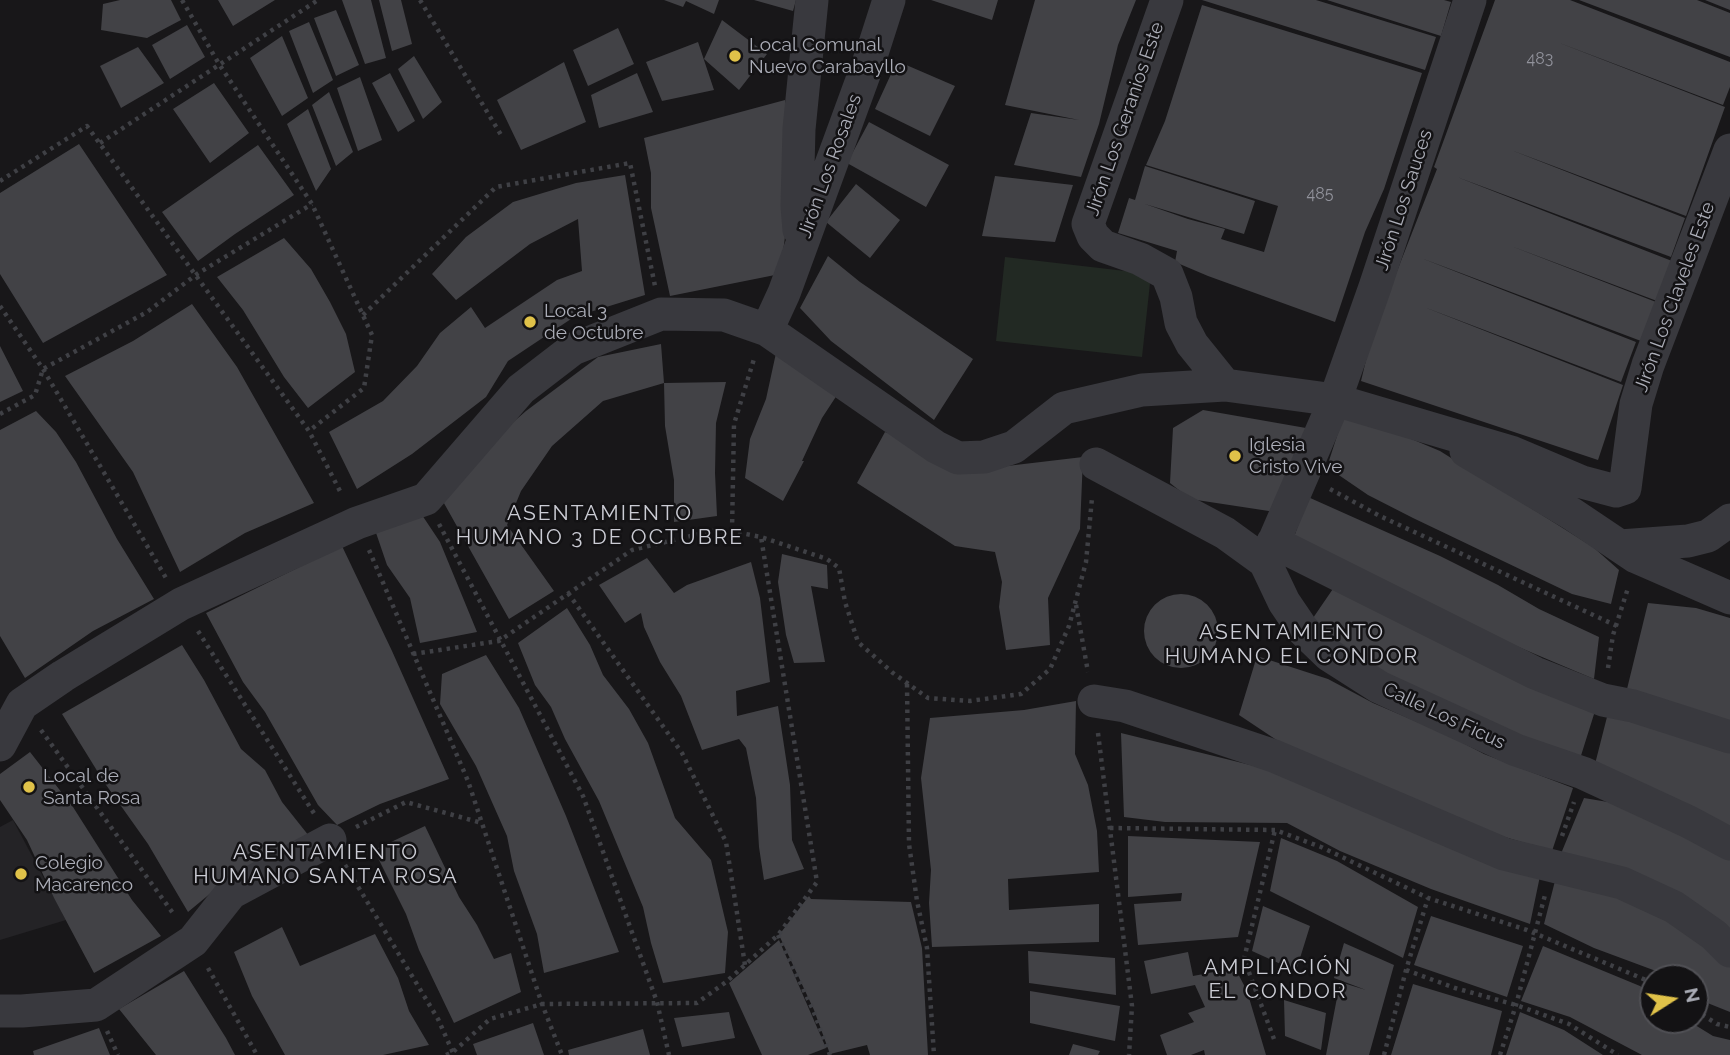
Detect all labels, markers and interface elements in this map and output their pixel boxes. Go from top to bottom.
street label: Jirón Los Geranios Este [1081,19,1169,219]
place label: Local Comunal Nuevo Carabayllo [749,34,906,78]
marker: Local Comunal Nuevo Carabayllo [727,48,743,64]
house number: 483 [1527,49,1553,69]
street label: Jirón Los Rosales [793,91,867,241]
street label: Jirón Los Sauces [1370,127,1438,273]
house number: 485 [1307,184,1333,204]
street label: Jirón Los Claveles Este [1630,199,1720,395]
place label: Local 3 de Octubre [544,300,643,344]
marker: Local 3 de Octubre [522,314,538,330]
place label: Iglesia Cristo Vive [1249,434,1342,478]
marker: Iglesia Cristo Vive [1227,448,1243,464]
district label: ASENTAMIENTO HUMANO 3 DE OCTUBRE [458,501,742,551]
district label: ASENTAMIENTO HUMANO EL CONDOR [1167,620,1417,670]
street label: Calle Los Ficus [1379,678,1509,754]
place label: Local de Santa Rosa [43,765,140,809]
marker: Local de Santa Rosa [21,779,37,795]
district label: ASENTAMIENTO HUMANO SANTA ROSA [195,840,457,890]
place label: Colegio Macarenco [35,852,133,896]
marker: Colegio Macarenco [13,866,29,882]
district label: AMPLIACIÓN EL CONDOR [1205,955,1351,1005]
north arrow [1639,964,1709,1034]
text: N [1680,986,1705,1004]

